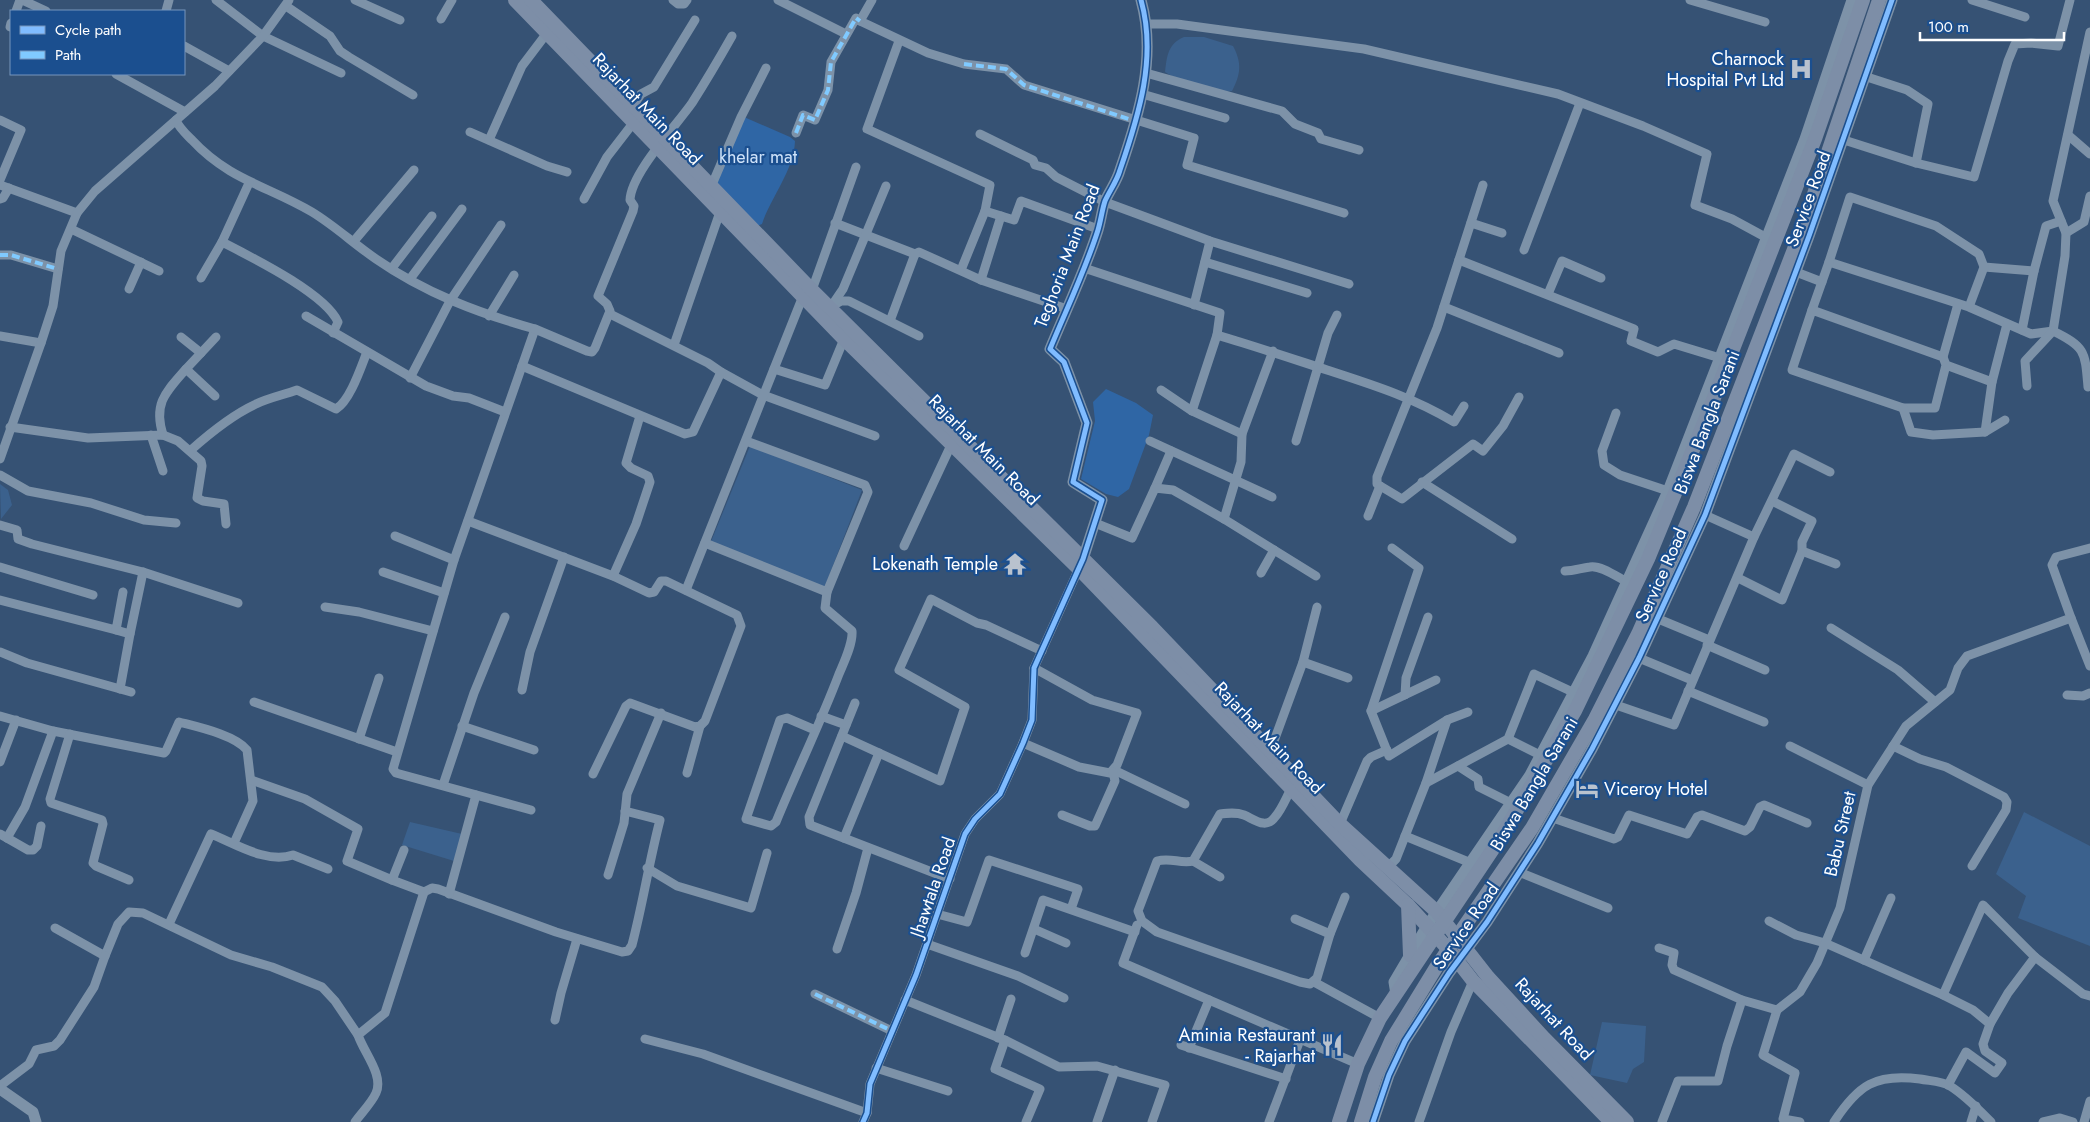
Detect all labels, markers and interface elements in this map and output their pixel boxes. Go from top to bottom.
legend [10,10,185,75]
scale bar [1920,10,2064,42]
text: 100 m [1928,16,1969,38]
text: Cycle path [55,19,122,41]
text: Path [55,44,81,66]
place label: Charnock Hospital Pvt Ltd [1666,46,1784,93]
street label: Rajarhat Main Road [586,47,708,171]
hospital icon: Charnock Hospital Pvt Ltd [1788,56,1814,82]
park label: khelar mat [719,144,798,170]
street label: Service Road [1779,147,1837,251]
street label: Teghoria Main Road [1028,180,1106,332]
street label: Biswa Bangla Sarani [1668,346,1746,498]
street label: Rajarhat Main Road [923,389,1045,511]
street label: Service Road [1629,524,1693,626]
place label: Lokenath Temple [872,551,998,577]
temple icon: Lokenath Temple [1002,551,1028,577]
street label: Rajarhat Main Road [1208,676,1330,800]
street label: Biswa Bangla Sarani [1484,712,1584,856]
hotel icon: Viceroy Hotel [1574,776,1600,802]
place label: Viceroy Hotel [1604,776,1708,802]
street label: Babu Street [1818,788,1863,879]
street label: Jhawtala Road [903,833,962,943]
street label: Service Road [1427,877,1505,975]
street label: Rajarhat Road [1509,972,1599,1066]
place label: Aminia Restaurant - Rajarhat [1179,1022,1316,1069]
restaurant icon: Aminia Restaurant - Rajarhat [1319,1032,1345,1058]

